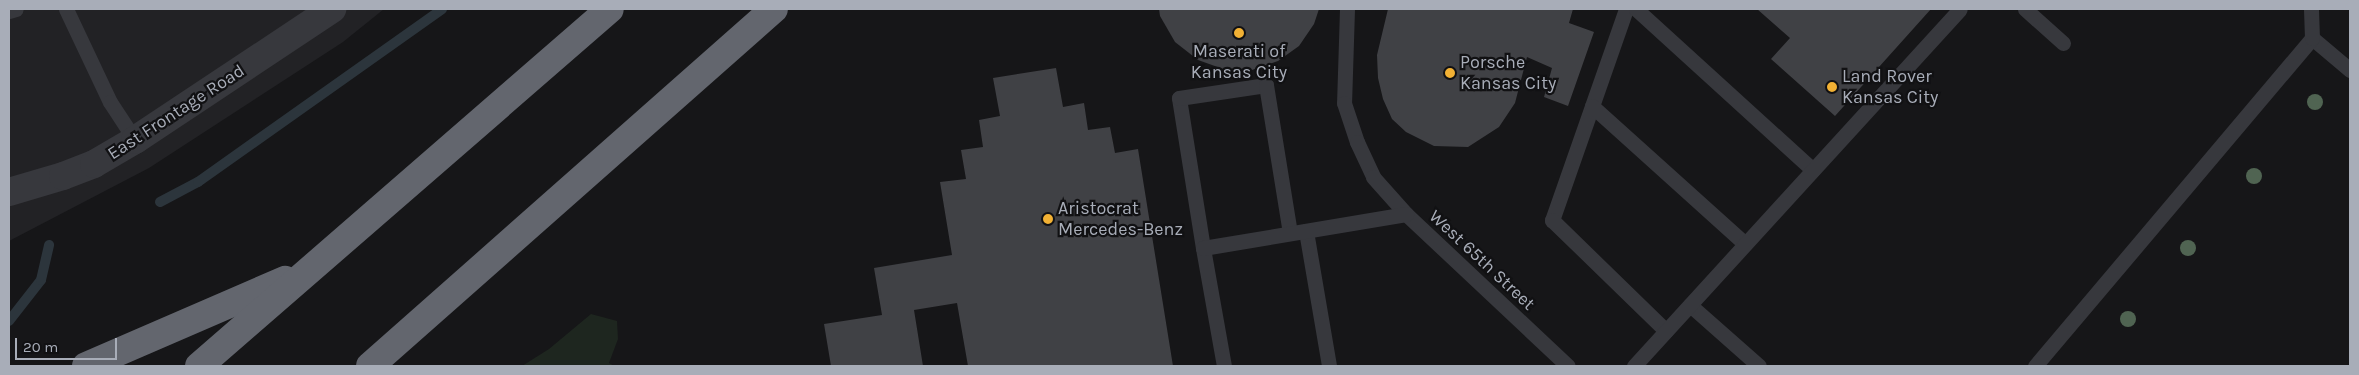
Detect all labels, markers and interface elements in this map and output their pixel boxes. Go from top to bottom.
marker: Maserati of Kansas City [1233,27,1245,39]
place label: Maserati of Kansas City [1191,41,1287,84]
place label: Porsche Kansas City [1460,52,1556,94]
street label: East Frontage Road [103,60,249,164]
place label: Land Rover Kansas City [1842,66,1938,108]
marker: Porsche Kansas City [1444,67,1456,79]
marker: Land Rover Kansas City [1826,81,1838,93]
place label: Aristocrat Mercedes-Benz [1058,198,1183,240]
street label: West 65th Street [1425,205,1539,315]
marker: Aristocrat Mercedes-Benz [1042,213,1054,225]
scale bar [18,328,120,360]
text: 20 m [23,338,58,356]

